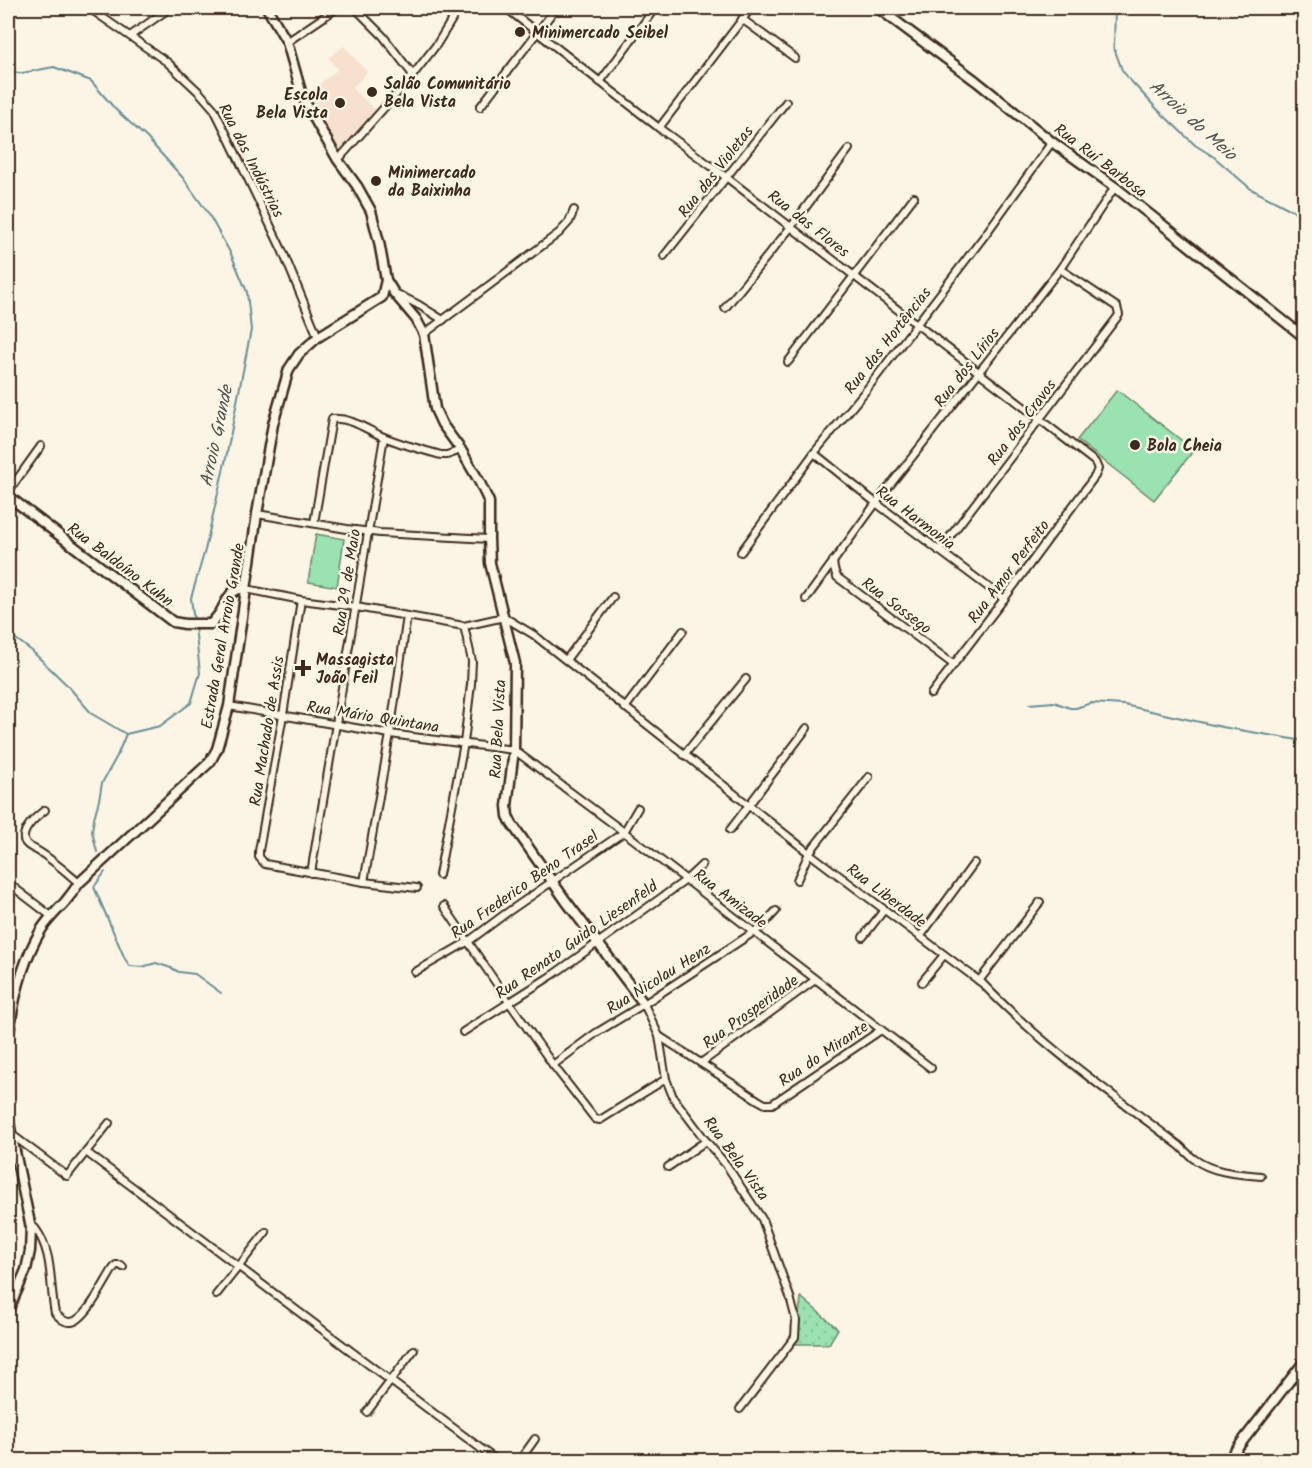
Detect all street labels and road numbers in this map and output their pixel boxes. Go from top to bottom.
street label: Rua das Indústrias [211,99,290,222]
street label: Rua Ruí Barbosa [1048,118,1152,205]
street label: Rua das Violetas [672,120,760,223]
street label: Rua das Flores [762,184,855,264]
street label: Rua das Hortências [838,282,938,400]
street label: Rua dos Lírios [928,323,1006,413]
street label: Rua dos Cravos [981,374,1063,471]
street label: Rua Harmonia [870,480,960,557]
street label: Rua Amor Perfeito [962,515,1057,629]
street label: Rua Baldoíno Kuhn [61,517,179,614]
street label: Rua 29 de Maio [327,527,368,637]
street label: Estrada Geral Arroio Grande [195,541,252,731]
street label: Rua Sossego [856,571,937,641]
street label: Rua Machado de Assis [243,654,292,808]
street label: Rua Bela Vista [483,679,514,779]
street label: Rua Mário Quintana [305,695,441,740]
street label: Rua Frederico Beno Trasel [446,825,604,946]
street label: Rua Liberdade [841,858,932,935]
street label: Rua Amizade [688,863,772,935]
street label: Rua Renato Guido Liesenfeld [490,874,664,1006]
street label: Rua Nicolau Henz [602,937,716,1021]
street label: Rua Prosperidade [698,969,804,1056]
street label: Rua do Mirante [774,1015,874,1094]
street label: Rua Bela Vista [697,1111,775,1206]

